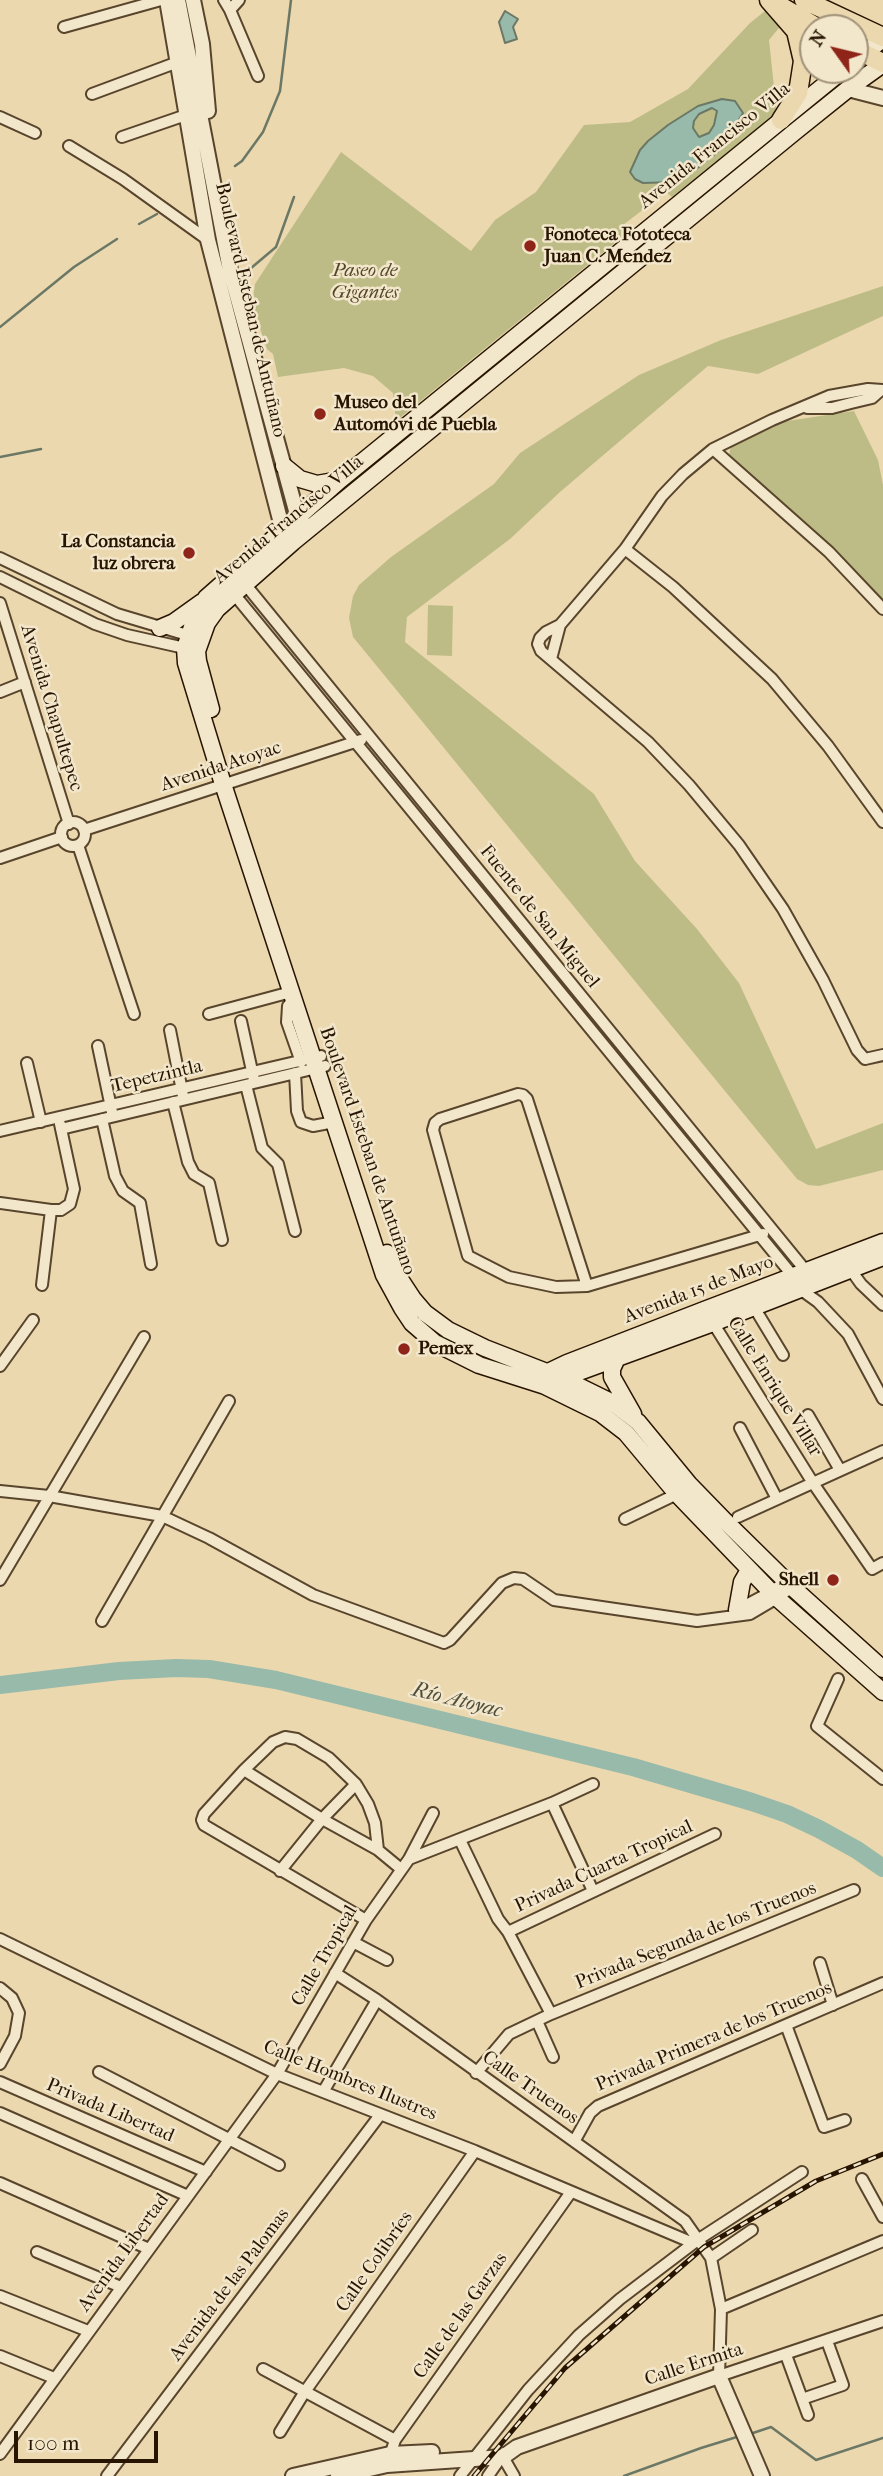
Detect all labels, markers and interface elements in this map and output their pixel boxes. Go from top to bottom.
north arrow [799,14,869,84]
text: N [805,26,831,51]
street label: Avenida Francisco Villa [635,78,795,214]
street label: Boulevard Esteban de Antuñano [210,180,290,440]
place label: Fonoteca Fototeca Juan C. Mendez [544,224,691,268]
marker: Fonoteca Fototeca Juan C. Mendez [522,238,538,254]
park label: Paseo de Gigantes [332,260,398,304]
place label: Museo del Automóvi de Puebla [334,392,497,436]
marker: Museo del Automóvi de Puebla [312,406,328,422]
street label: Avenida Francisco Villa [209,451,369,589]
place label: La Constancia luz obrera [61,531,175,575]
marker: La Constancia luz obrera [181,545,197,561]
street label: Avenida Chapultepec [15,622,87,794]
street label: Avenida Atoyac [158,737,284,797]
street label: Fuente de San Miguel [474,841,604,993]
street label: Boulevard Esteban de Antuñano [314,1024,420,1278]
street label: Tepetzintla [109,1055,205,1099]
street label: Avenida 15 de Mayo [621,1251,777,1329]
street label: Calle Enrique Villar [722,1313,826,1461]
place label: Pemex [418,1338,473,1360]
marker: Pemex [396,1341,412,1357]
place label: Shell [779,1569,819,1591]
marker: Shell [825,1572,841,1588]
water label: Río Atoyac [409,1678,505,1724]
street label: Privada Cuarta Tropical [511,1816,697,1918]
street label: Privada Segunda de los Truenos [572,1877,820,1995]
street label: Calle Tropical [287,1902,363,2010]
street label: Privada Primera de los Truenos [592,1977,836,2097]
street label: Calle Hombres Ilustres [260,2036,440,2126]
street label: Calle Truenos [477,2046,583,2130]
street label: Privada Libertad [43,2074,177,2148]
street label: Avenida Libertad [73,2189,175,2317]
street label: Avenida de las Palomas [165,2204,295,2366]
street label: Calle Colibríes [332,2207,418,2317]
street label: Calle de las Garzas [409,2248,513,2384]
street label: Calle Ermita [642,2338,746,2392]
scale bar [18,2416,161,2460]
text: 100 m [27,2431,80,2455]

